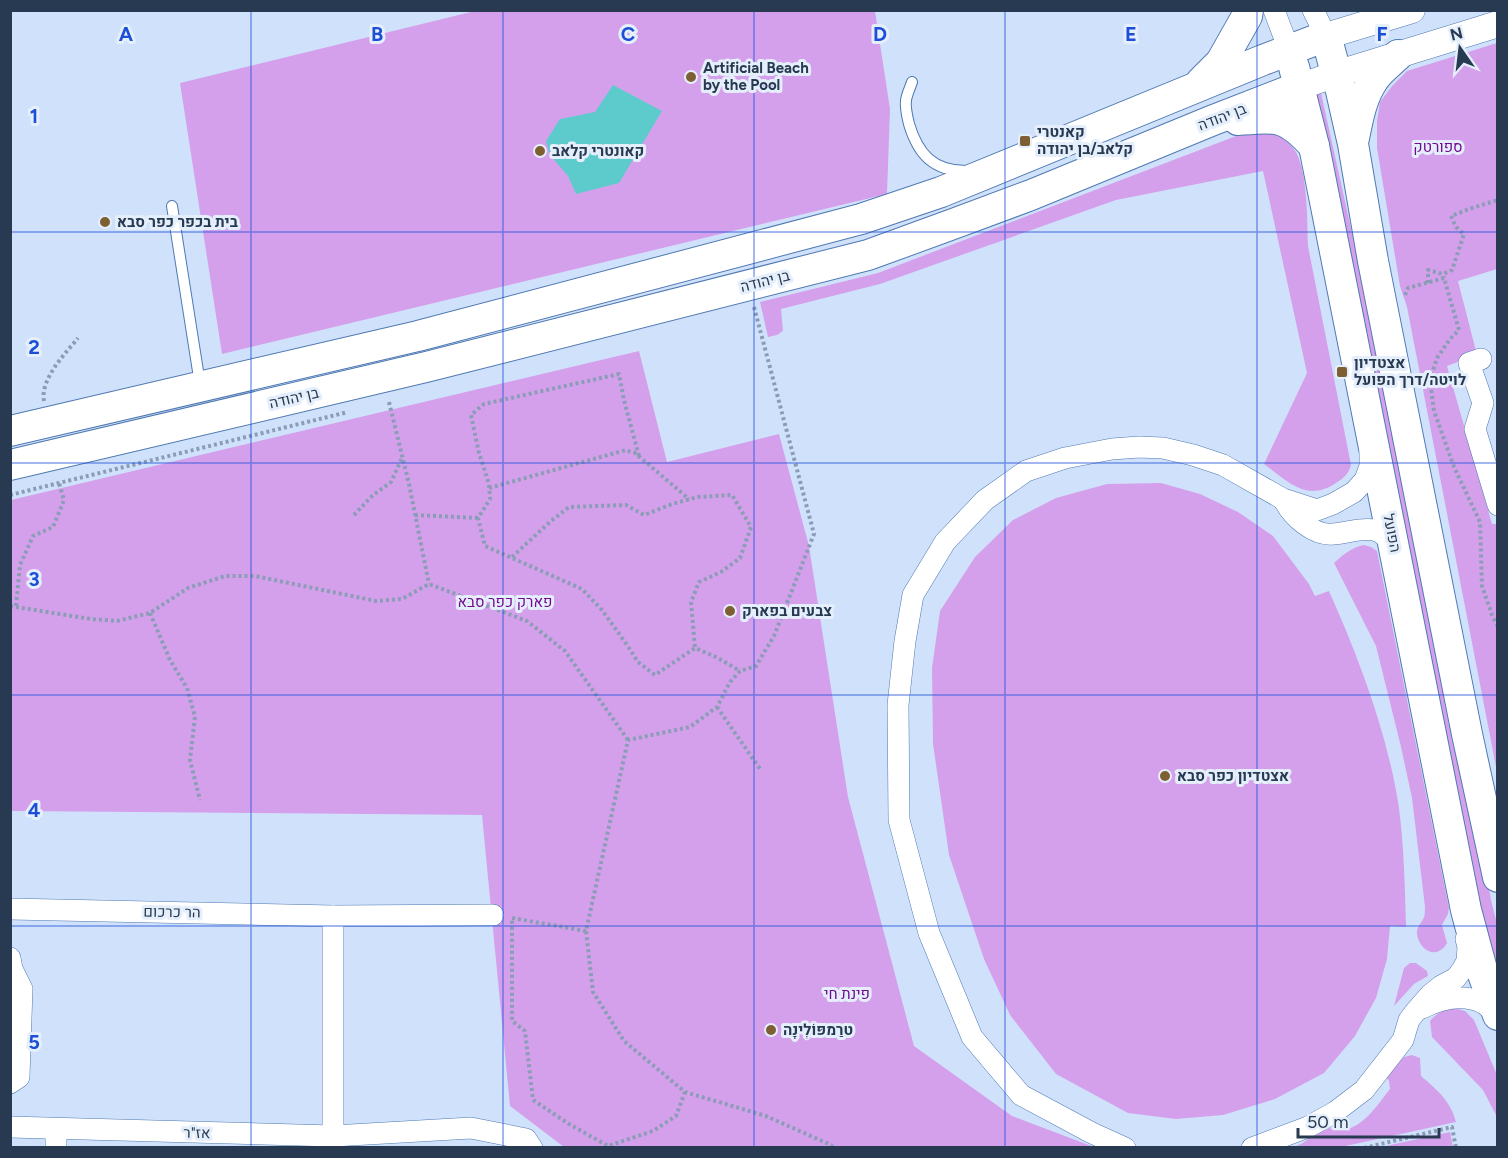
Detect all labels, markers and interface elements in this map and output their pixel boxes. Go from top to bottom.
north arrow [1430,18,1490,78]
text: A [119,22,134,46]
text: B [371,22,383,46]
text: C [621,22,635,46]
text: D [873,22,887,46]
text: E [1125,22,1137,46]
text: F [1376,22,1388,46]
text: N [1448,23,1465,45]
place label: Artificial Beach by the Pool [703,59,809,94]
marker: Artificial Beach by the Pool [684,70,698,84]
street label: בן יהודה [1195,100,1249,134]
text: 1 [30,104,38,128]
place label: קאנטרי קלאב/בן יהודה [1037,123,1133,158]
marker: קאנטרי קלאב/בן יהודה [1018,134,1032,148]
park label: ספורטק [1413,138,1463,156]
place label: קאונטרי קלאב [552,142,644,160]
marker: קאונטרי קלאב [533,144,547,158]
place label: בית בכפר כפר סבא [117,213,238,231]
marker: בית בכפר כפר סבא [98,215,112,229]
street label: בן יהודה [738,266,792,296]
text: 2 [28,335,40,359]
place label: אצטדיון לויטה/דרך הפועל [1354,354,1466,389]
marker: אצטדיון לויטה/דרך הפועל [1335,365,1349,379]
street label: בן יהודה [267,384,321,412]
street label: הפועל [1379,512,1405,554]
text: 3 [28,567,40,591]
park label: פארק כפר סבא [457,593,553,611]
place label: צבעים בפארק [742,602,832,620]
marker: צבעים בפארק [723,604,737,618]
place label: אצטדיון כפר סבא [1177,767,1289,785]
marker: אצטדיון כפר סבא [1158,769,1172,783]
text: 4 [28,798,41,822]
street label: הר כרכום [143,903,201,921]
park label: פינת חי [824,985,870,1003]
place label: טרַמפּוֹלִינָה [783,1021,853,1039]
marker: טרַמפּוֹלִינָה [764,1023,778,1037]
text: 5 [28,1030,40,1054]
scale bar [1298,1101,1439,1139]
text: 50 m [1307,1111,1349,1133]
street label: אז"ר [183,1124,211,1142]

